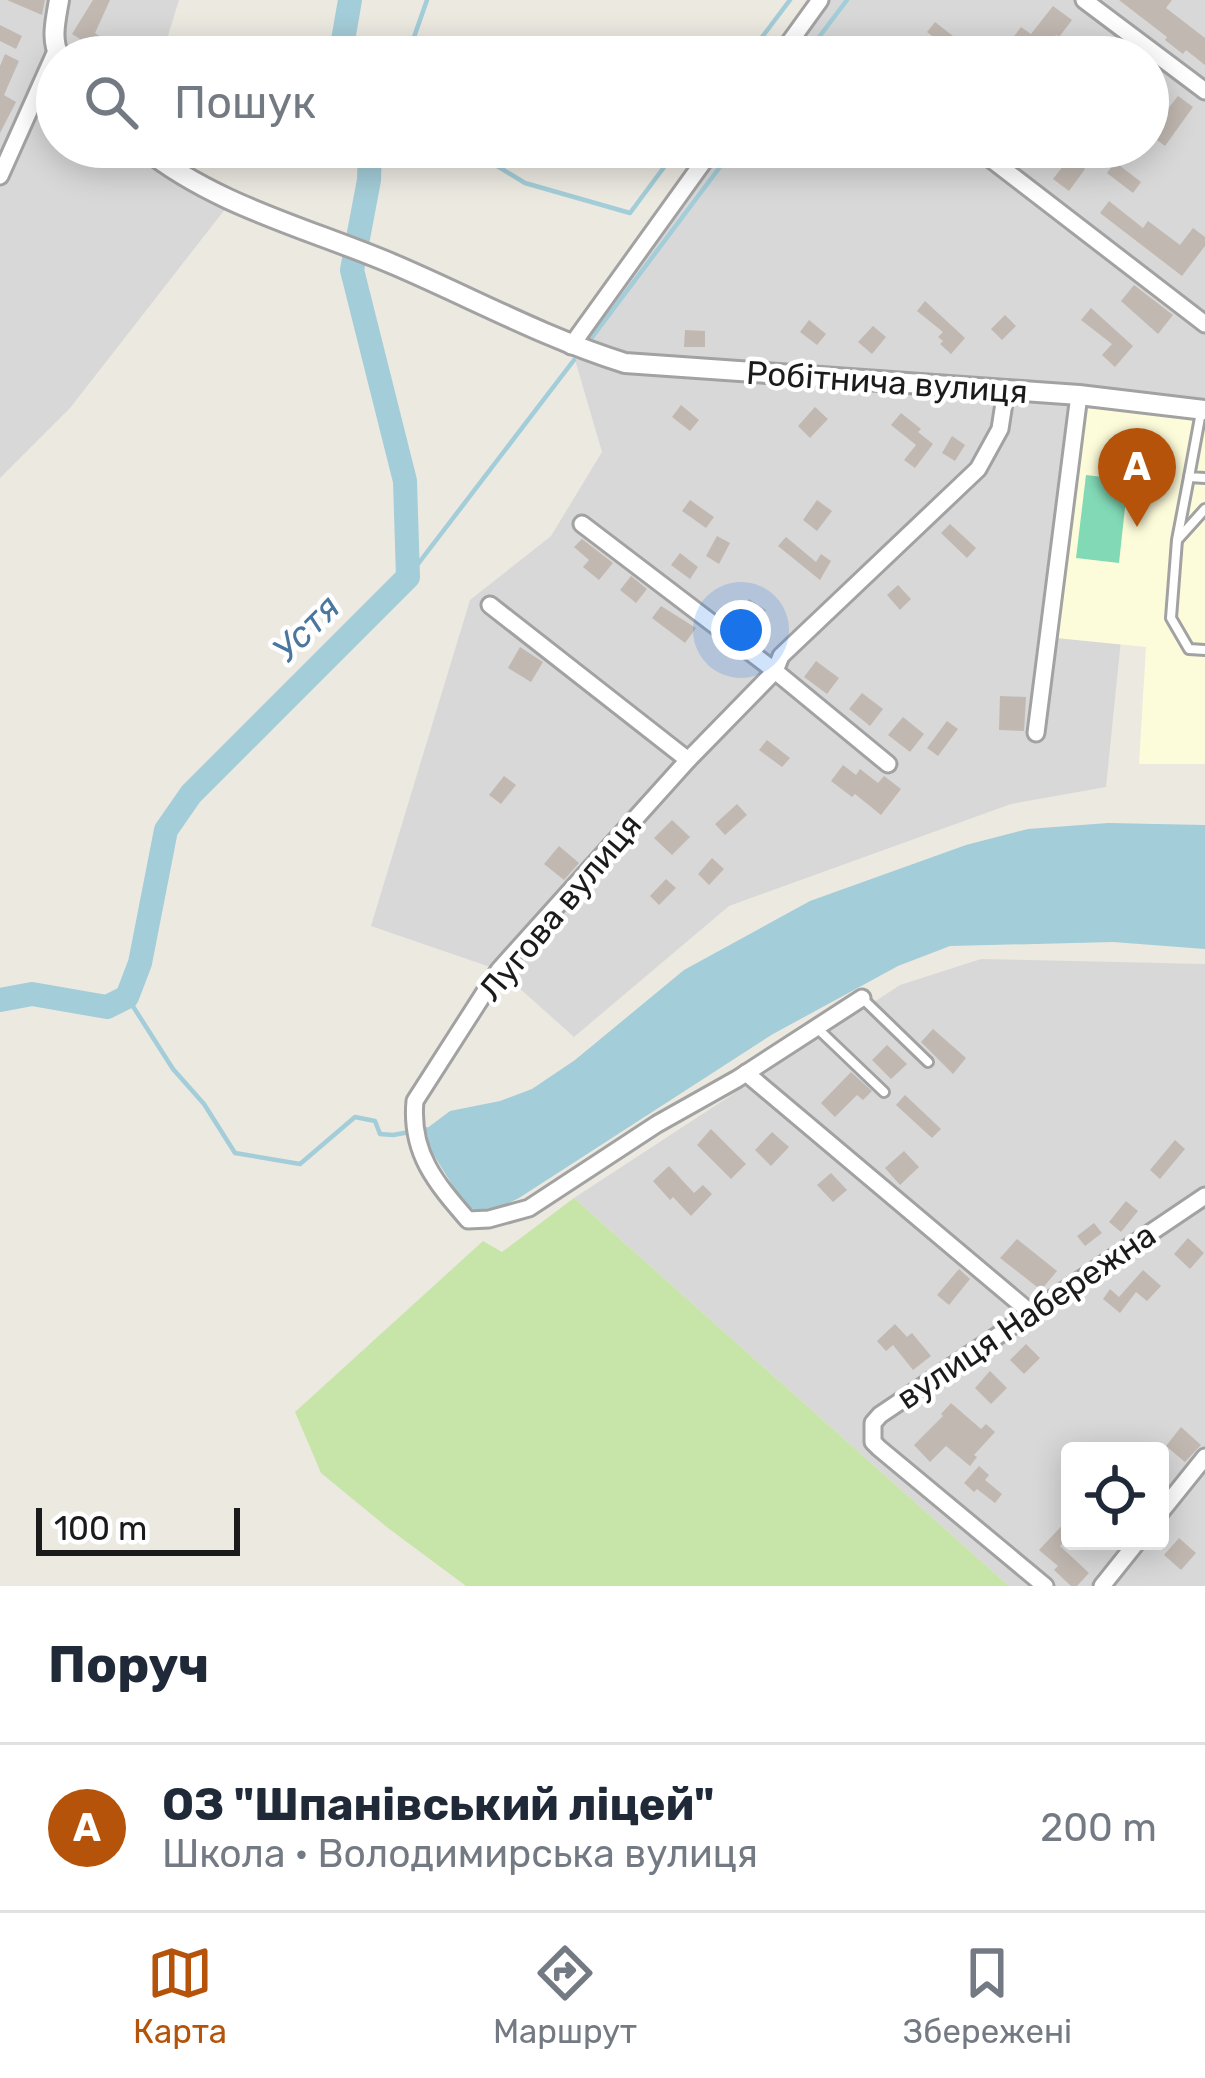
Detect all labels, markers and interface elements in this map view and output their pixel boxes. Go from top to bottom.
search box [36,36,1169,168]
icon: search [78,69,144,135]
text: Пошук [174,76,316,129]
street label: Робітнича вулиця [745,353,1029,411]
pin: A [1098,428,1176,527]
water label: Устя [264,586,348,670]
your location [711,600,771,660]
street label: Лугова вулиця [470,806,650,1008]
street label: вулиця Набережна [889,1215,1163,1417]
map controls [1061,1442,1169,1550]
button: locate [1061,1442,1169,1550]
scale bar [36,1502,240,1555]
text: 100 m [54,1509,147,1548]
text: Поруч [48,1634,209,1695]
text: ОЗ "Шпанівський ліцей" [162,1778,714,1831]
text: A [73,1805,101,1851]
text: 200 m [1040,1805,1157,1851]
text: Школа · Володимирська вулиця [162,1831,758,1877]
tab: Карта [133,1940,227,2051]
tab: Маршрут [493,1940,637,2051]
tab: Збережені [903,1940,1072,2051]

